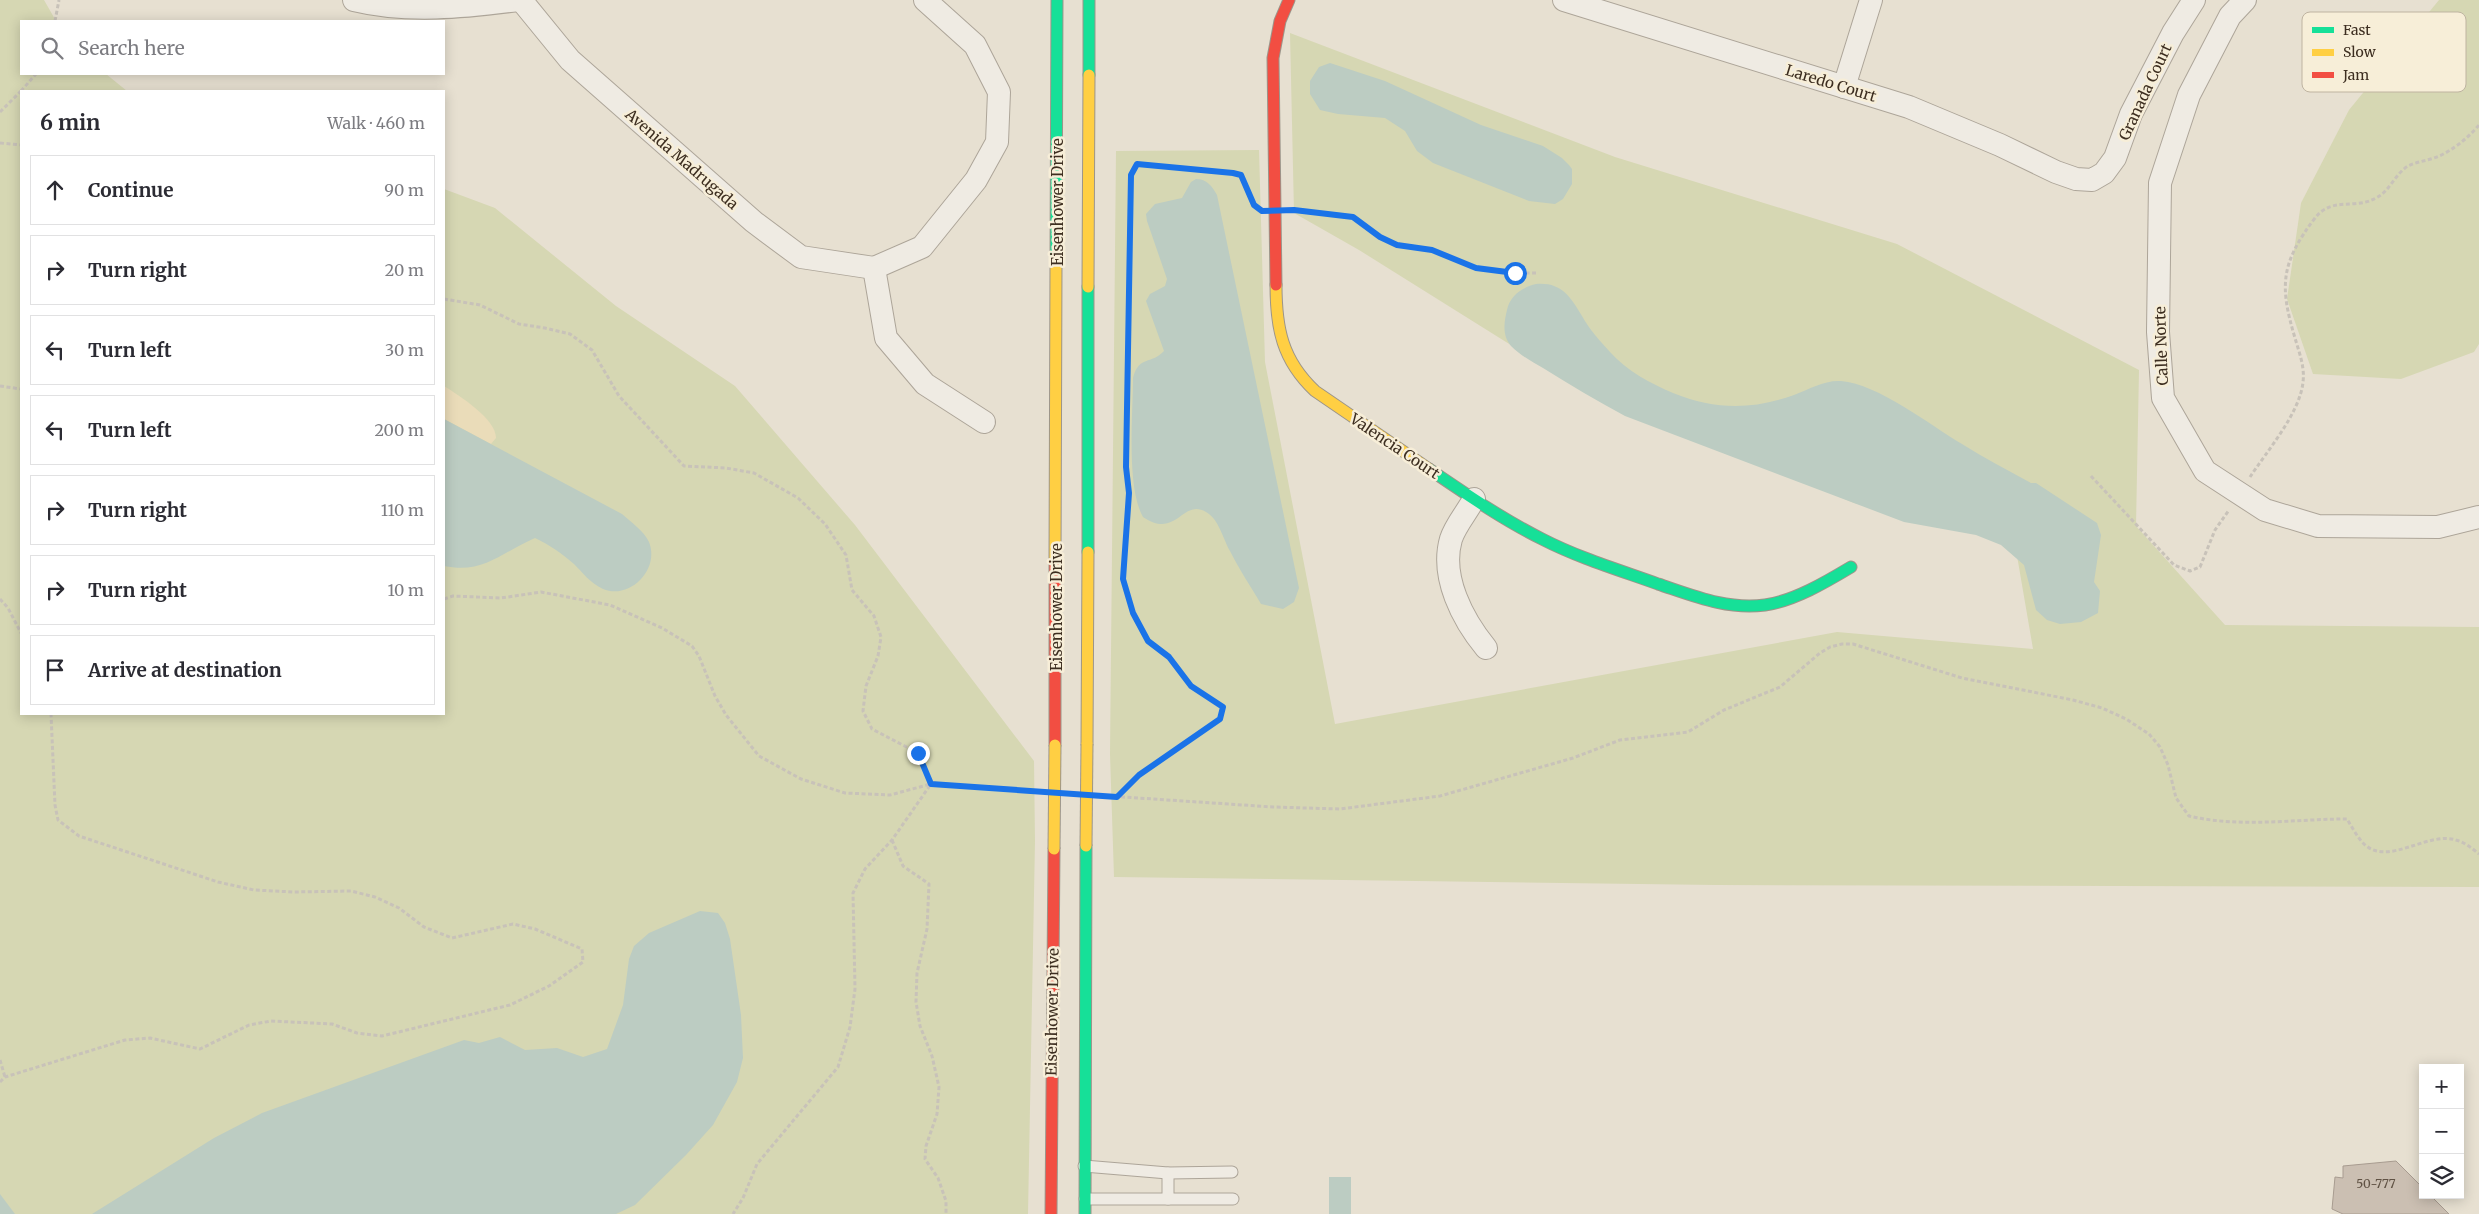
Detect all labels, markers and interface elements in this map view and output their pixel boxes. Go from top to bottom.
legend [2302,12,2466,92]
search box [20,20,445,75]
text: Fast [2343,21,2371,39]
icon: search [38,34,66,62]
text: Search here [78,36,185,60]
street label: Granada Court [2114,41,2176,143]
text: Slow [2343,43,2376,61]
street label: Laredo Court [1783,60,1879,106]
text: Jam [2342,66,2369,84]
street label: Avenida Madrugada [621,104,742,213]
text: 6 min [40,109,100,136]
text: Walk · 460 m [327,113,425,133]
street label: Eisenhower Drive [1048,138,1067,266]
icon: ahead [41,176,69,204]
text: Continue [88,178,174,202]
text: 90 m [384,180,424,200]
icon: right [41,256,69,284]
text: Turn right [88,258,187,282]
text: 20 m [385,260,424,280]
route start [1504,262,1527,285]
street label: Calle Norte [2150,306,2172,386]
icon: left [41,336,69,364]
text: Turn left [88,338,172,362]
text: 30 m [385,340,424,360]
street label: Valencia Court [1346,408,1444,483]
icon: left [41,416,69,444]
text: Turn left [88,418,172,442]
text: 200 m [374,420,424,440]
icon: right [41,496,69,524]
text: Turn right [88,498,187,522]
text: 110 m [381,500,424,520]
street label: Eisenhower Drive [1047,543,1066,671]
icon: right [41,576,69,604]
text: Turn right [88,578,187,602]
text: 10 m [387,580,424,600]
icon: arrive [41,656,69,684]
text: Arrive at destination [88,658,282,682]
route end [907,742,930,765]
street label: Eisenhower Drive [1041,948,1063,1076]
map controls [2419,1064,2464,1199]
button: + [2419,1064,2464,1109]
button: − [2419,1109,2464,1154]
button: layers [2419,1154,2464,1199]
house number: 50-777 [2356,1176,2396,1191]

